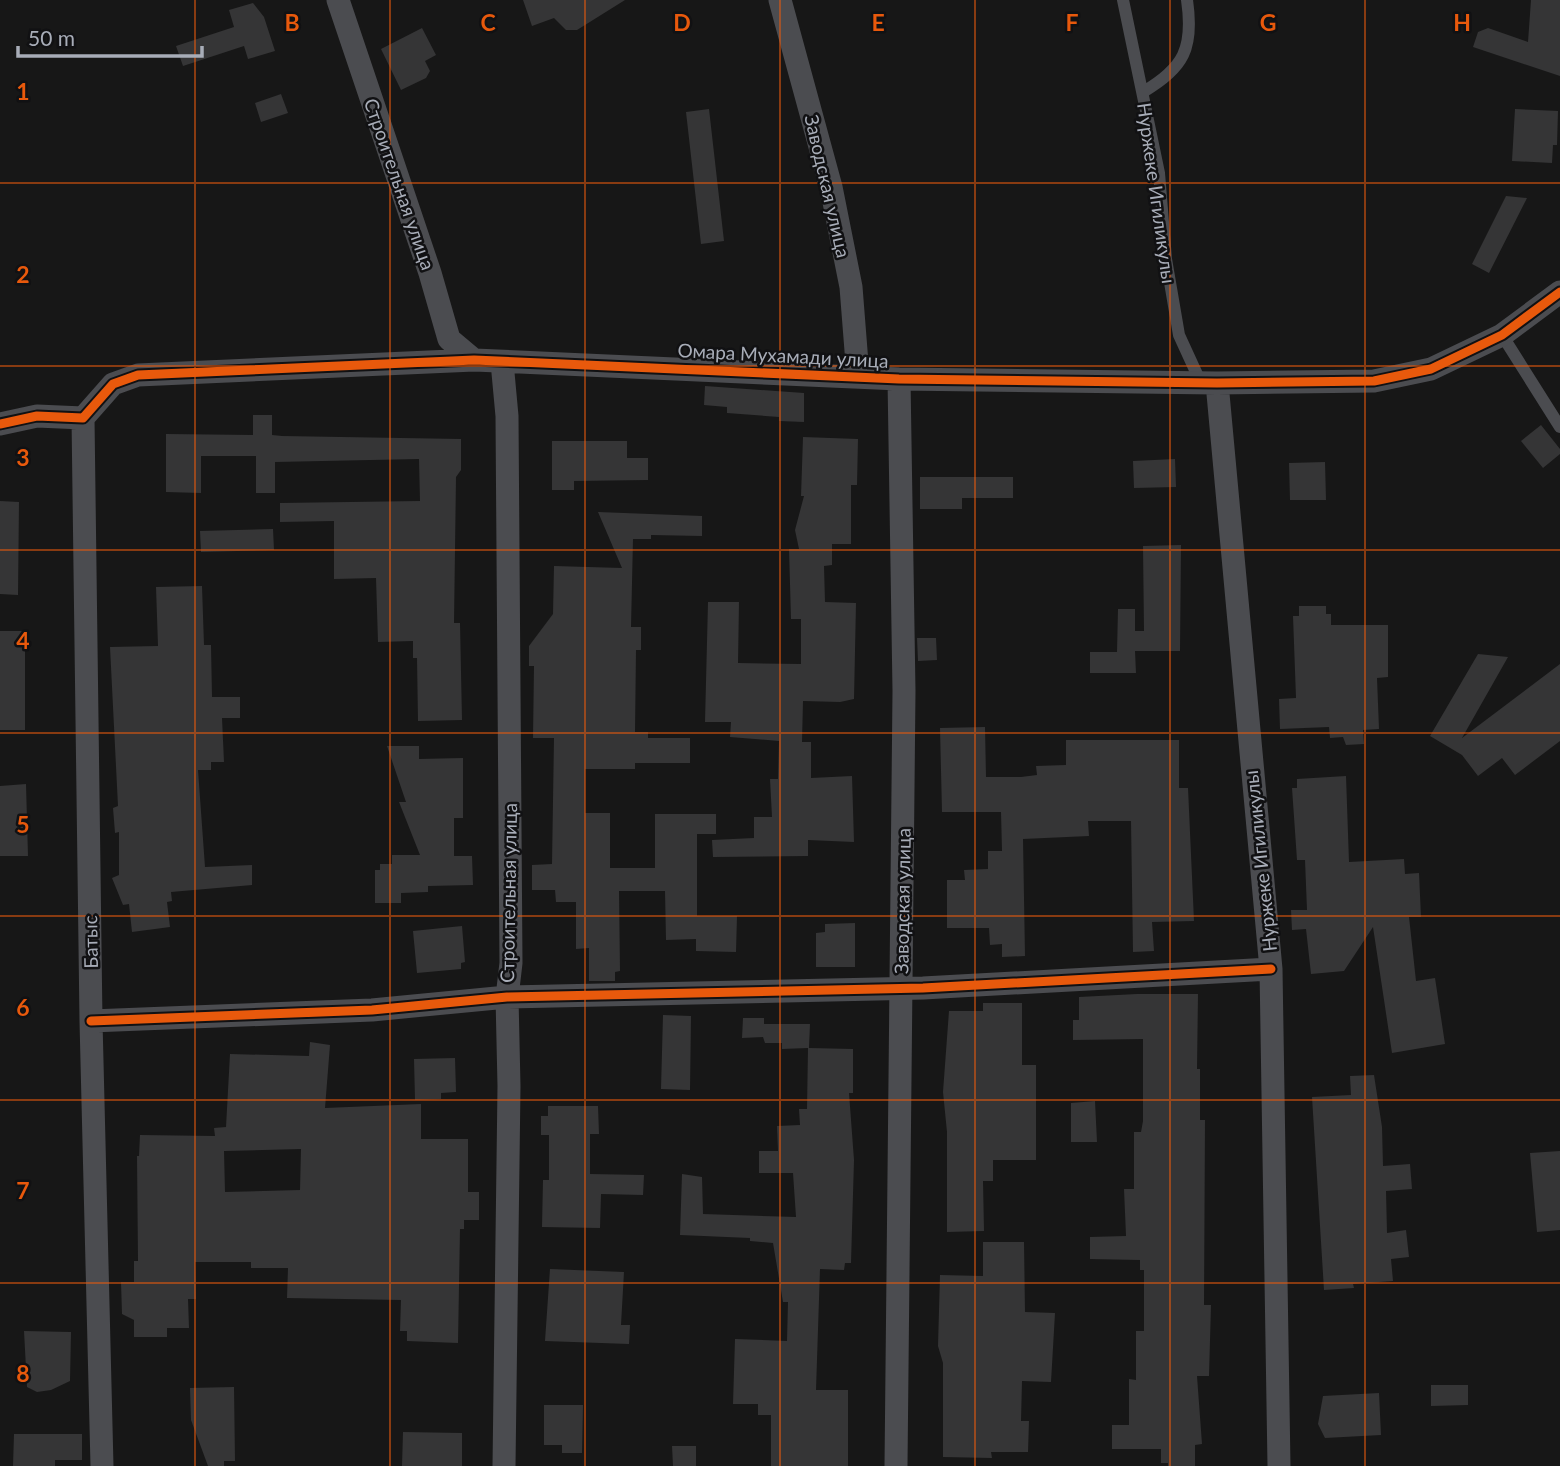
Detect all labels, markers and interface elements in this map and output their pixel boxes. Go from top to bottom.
text: B [284,8,300,36]
text: C [480,8,496,36]
text: D [673,8,691,36]
text: E [871,8,885,36]
text: F [1065,8,1079,36]
text: G [1260,8,1276,36]
text: H [1453,8,1471,36]
scale bar [18,14,201,58]
text: 50 m [28,25,75,50]
text: 1 [16,77,30,105]
street label: Строительная улица [360,95,440,273]
street label: Нуржеке Игиликулы [1133,101,1181,285]
street label: Заводская улица [800,112,856,260]
text: 2 [16,260,30,288]
street label: Омара Мухамади улица [677,338,889,372]
text: 3 [16,443,30,471]
text: 4 [16,626,30,654]
street label: Нуржеке Игиликулы [1239,769,1281,953]
street label: Строительная улица [495,803,521,983]
text: 5 [16,810,30,838]
street label: Заводская улица [889,828,915,974]
street label: Батыс [78,915,102,969]
text: 6 [16,993,30,1021]
text: 7 [16,1176,30,1204]
text: 8 [16,1359,30,1387]

